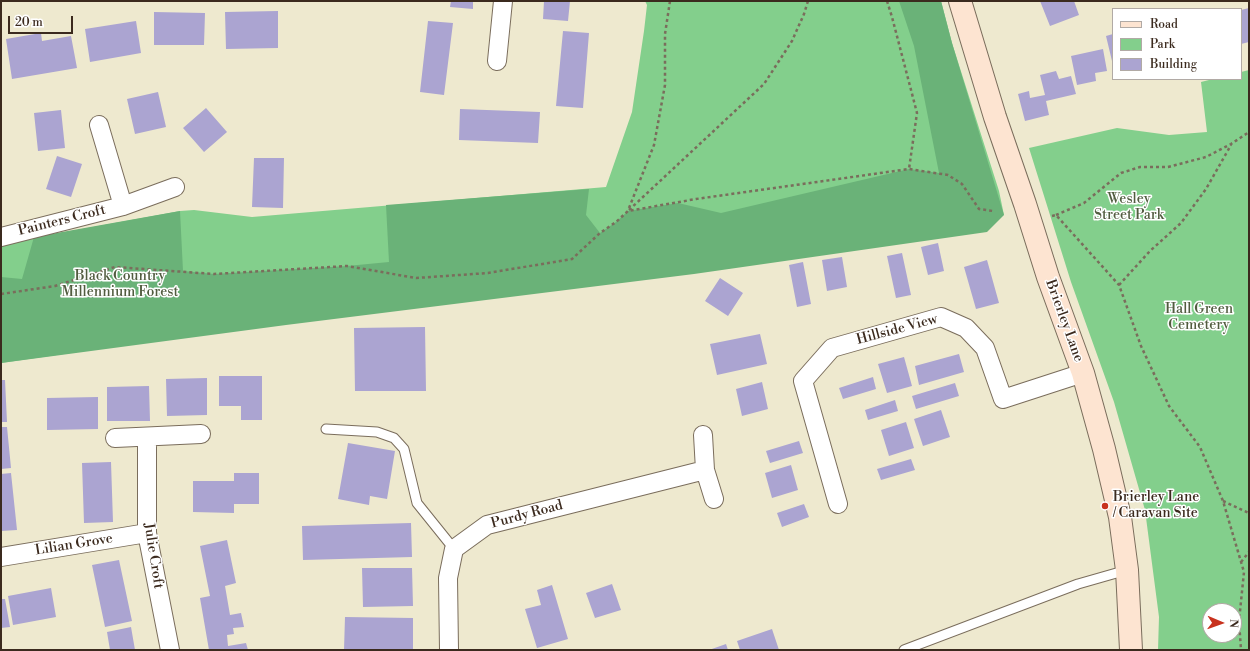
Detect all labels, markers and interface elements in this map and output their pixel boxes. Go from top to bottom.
scale bar [10,8,75,34]
legend [1112,8,1242,80]
text: 20 m [15,15,43,30]
text: Road [1150,17,1178,32]
text: Park [1150,37,1175,52]
text: Building [1150,57,1197,72]
park label: Wesley Street Park [1094,192,1164,224]
street label: Painters Croft [17,202,107,240]
park label: Black Country Millennium Forest [61,269,179,302]
street label: Brierley Lane [1041,278,1087,364]
park label: Hall Green Cemetery [1165,302,1233,334]
street label: Hillside View [855,311,939,349]
place label: Brierley Lane / Caravan Site [1113,490,1199,522]
street label: Purdy Road [489,497,565,533]
marker: Brierley Lane / Caravan Site [1100,501,1110,511]
street label: Julie Croft [140,522,166,590]
street label: Lilian Grove [34,531,114,559]
north arrow [1202,603,1242,643]
text: N [1226,619,1240,628]

